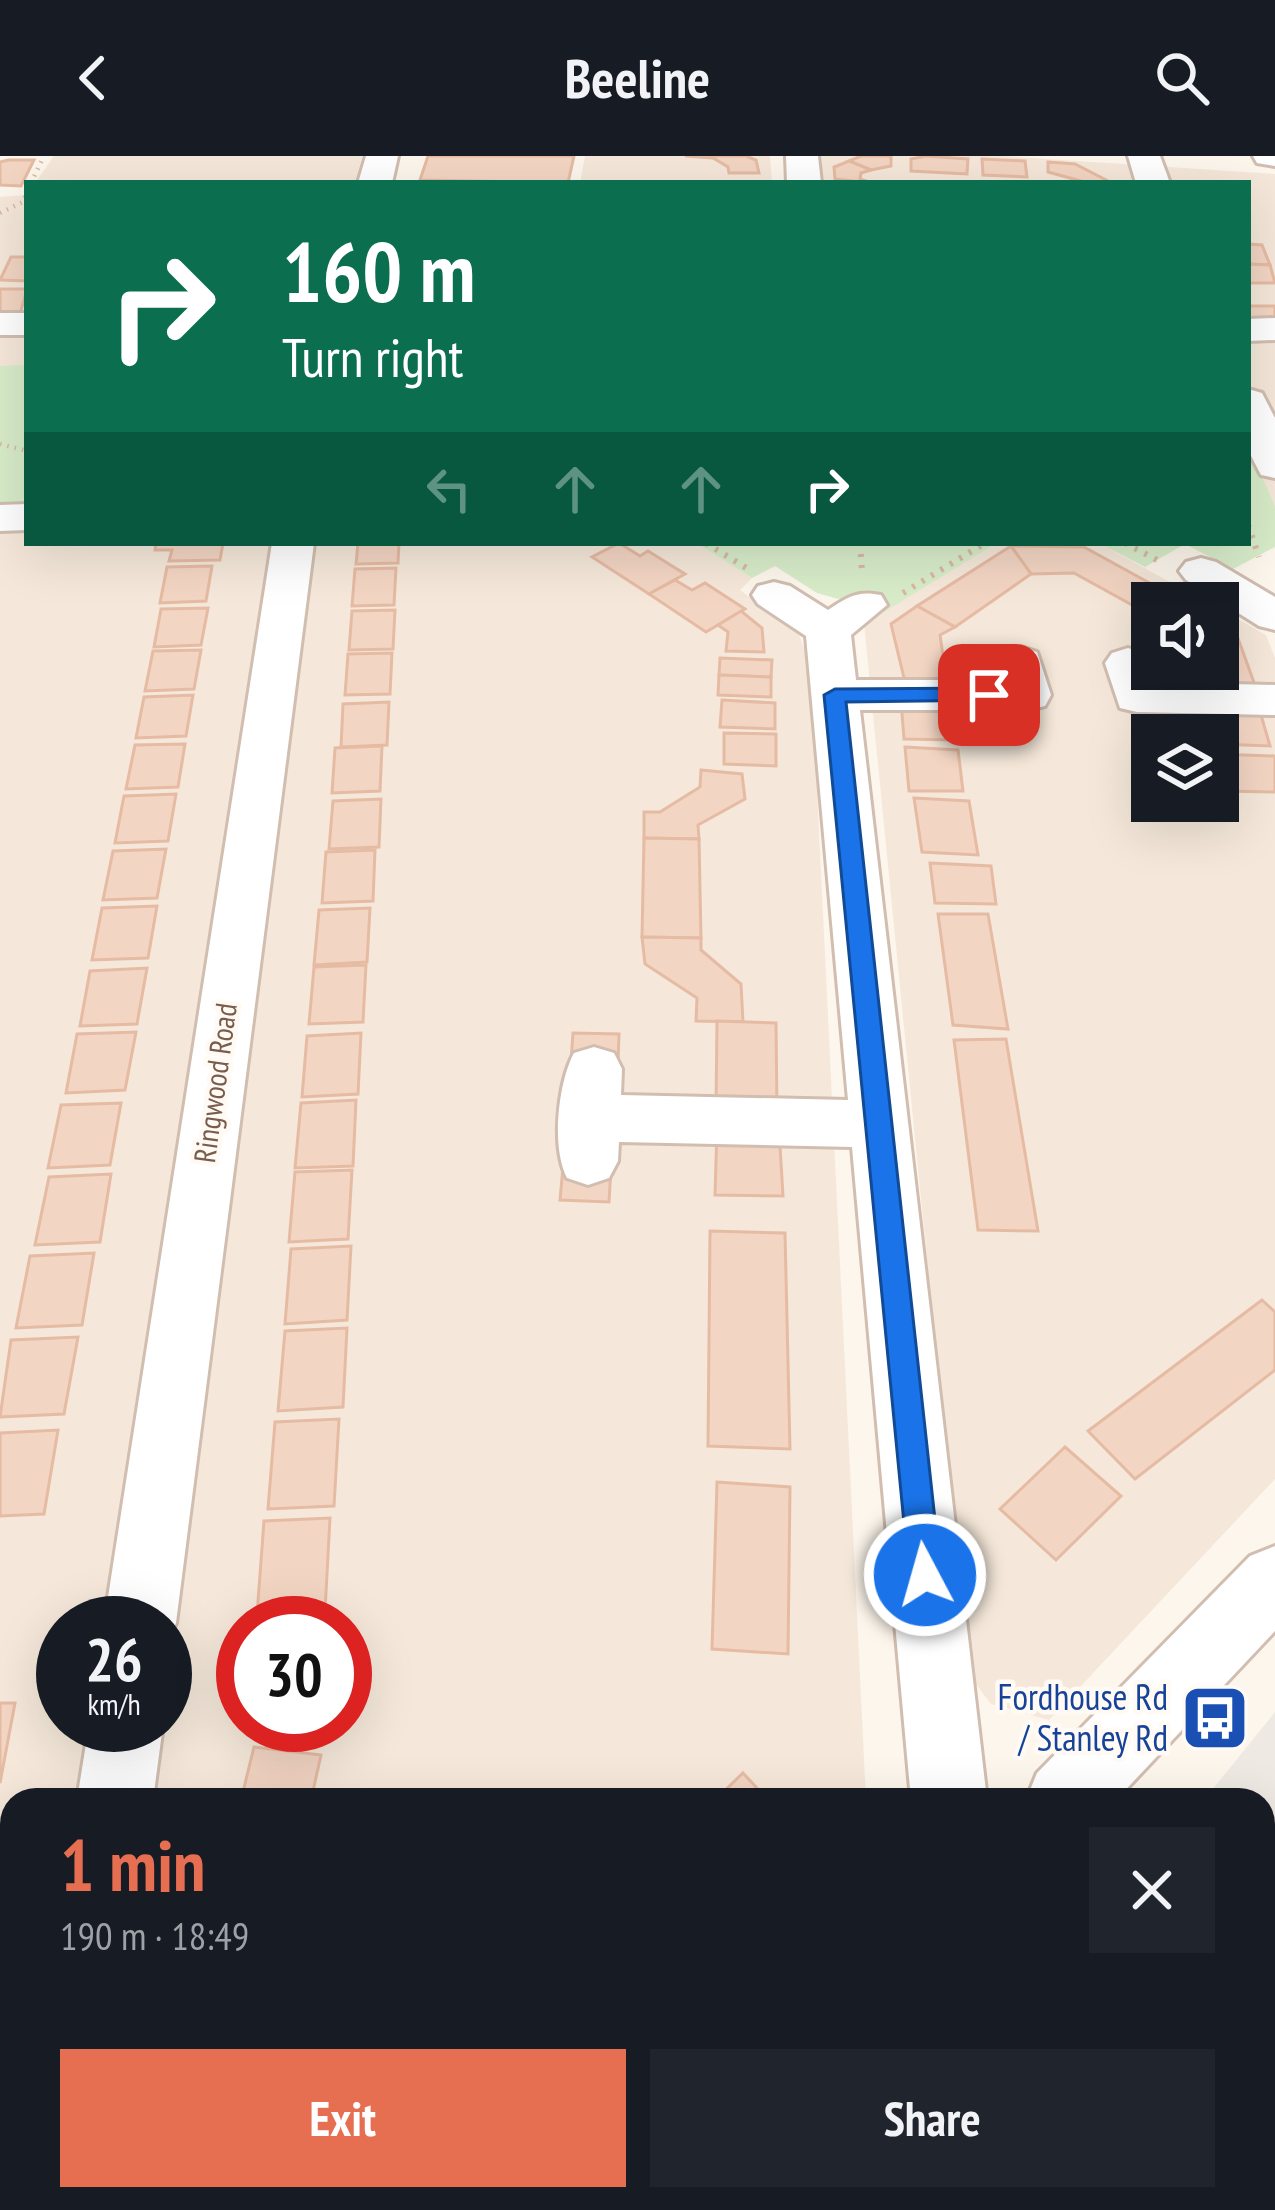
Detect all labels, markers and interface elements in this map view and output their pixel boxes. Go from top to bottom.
text: Beeline [565,43,710,113]
icon: back [60,45,126,111]
icon: search [1149,45,1215,111]
text: 160 m [282,216,475,325]
icon: right [84,228,240,384]
text: Turn right [282,322,463,392]
icon: left [416,456,482,522]
icon: ahead [542,456,608,522]
icon: ahead [668,456,734,522]
icon: right [794,456,860,522]
map controls [1131,582,1239,822]
button: sound [1131,582,1239,690]
pin [938,644,1040,746]
icon: arrive [956,662,1022,728]
button: layers [1131,714,1239,822]
street label: Ringwood Road [184,1000,245,1165]
position arrow [862,1512,988,1638]
speed limit sign: 30 [216,1596,372,1752]
text: 26 [85,1620,143,1698]
place label: Fordhouse Rd / Stanley Rd [998,1673,1168,1761]
bus stop icon: Fordhouse Rd / Stanley Rd [1180,1683,1250,1753]
text: km/h [87,1684,141,1723]
text: 1 min [60,1818,205,1911]
button: close [1089,1827,1215,1953]
text: 190 m · 18:49 [60,1910,249,1961]
button: Exit [60,2049,626,2187]
button: Share [650,2049,1215,2187]

